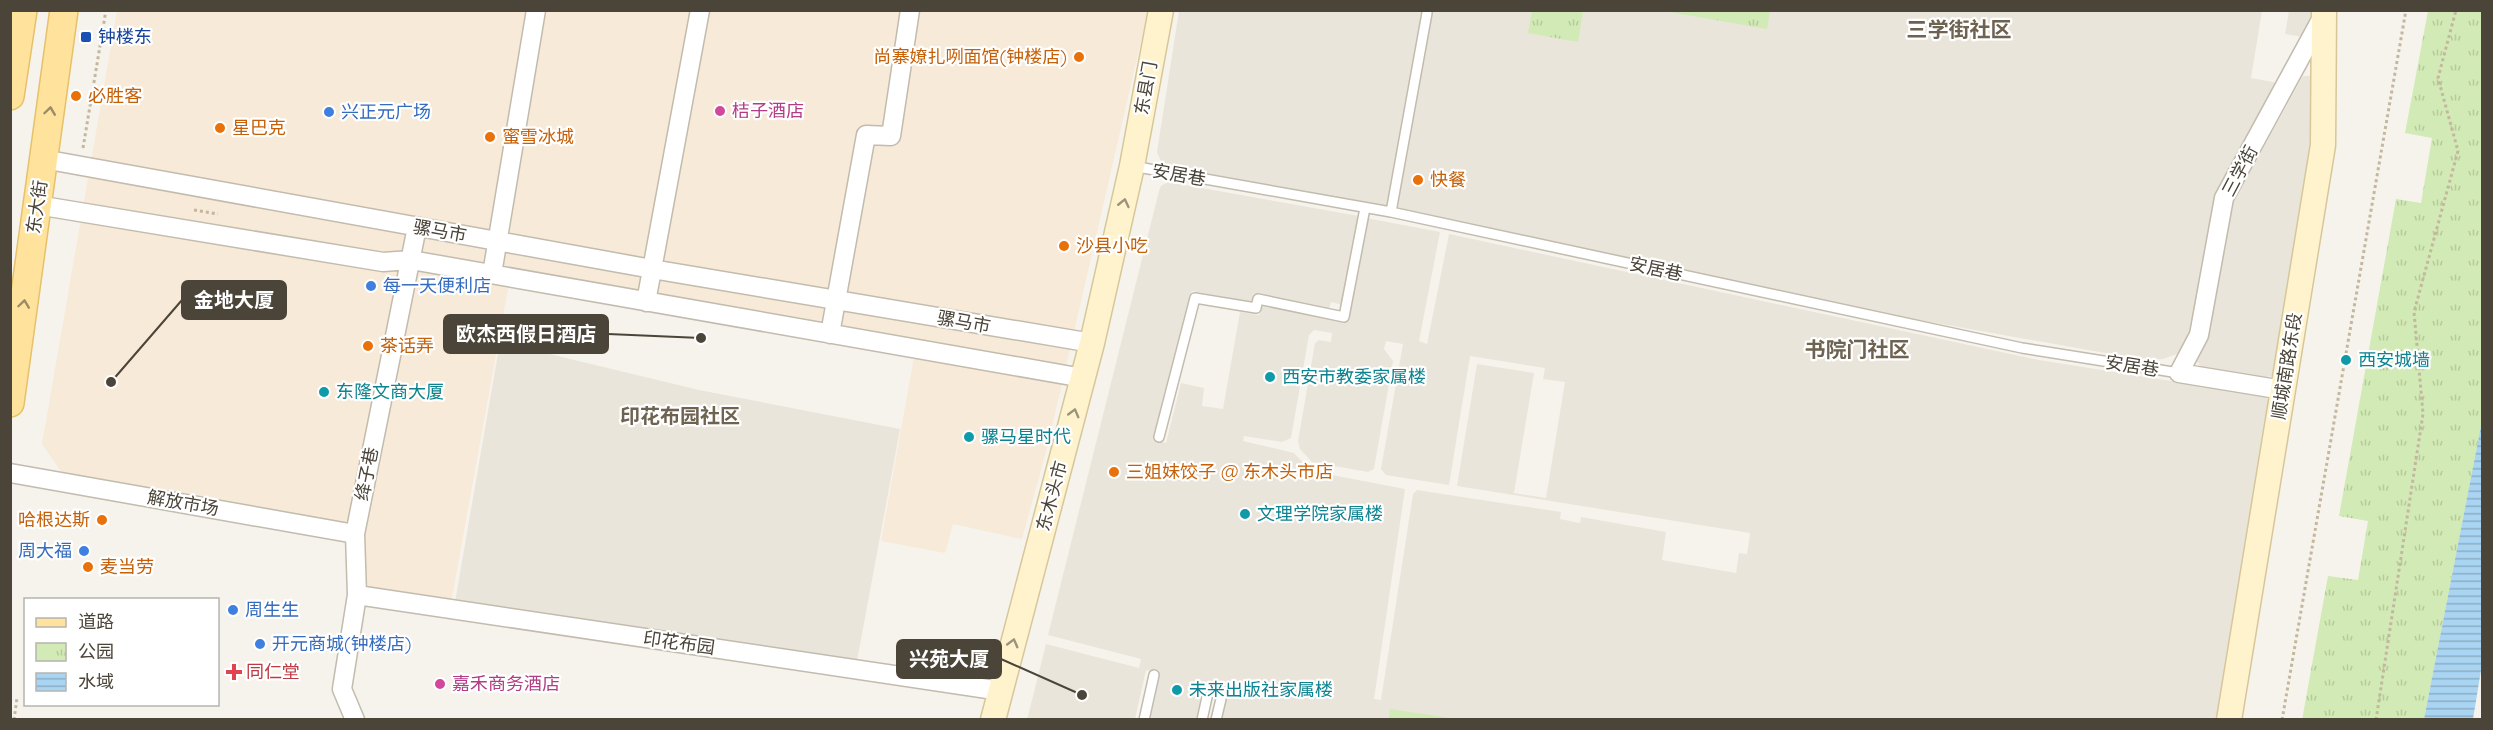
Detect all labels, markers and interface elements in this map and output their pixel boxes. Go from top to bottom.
district label: 三学街社区 [1907,16,2012,42]
place label: 钟楼东 [98,25,152,48]
marker: 钟楼东 [79,30,93,44]
place label: 尚寨嫽扎咧面馆(钟楼店) [874,45,1067,68]
marker: 尚寨嫽扎咧面馆(钟楼店) [1072,50,1086,64]
street label: 东县门 [1129,59,1162,116]
place label: 必胜客 [88,84,142,107]
marker: 必胜客 [69,89,83,103]
place label: 桔子酒店 [732,99,804,122]
place label: 兴正元广场 [341,100,431,123]
marker: 桔子酒店 [713,104,727,118]
marker: 兴正元广场 [322,105,336,119]
one-way arrow [43,106,56,115]
place label: 星巴克 [232,116,286,139]
marker: 星巴克 [213,121,227,135]
place label: 蜜雪冰城 [502,125,574,148]
marker: 蜜雪冰城 [483,130,497,144]
street label: 三学街 [2217,142,2262,200]
street label: 安居巷 [1151,158,1208,191]
place label: 快餐 [1430,168,1466,191]
marker: 快餐 [1411,173,1425,187]
street label: 东大街 [21,179,52,235]
one-way arrow [1116,199,1129,209]
street label: 骡马市 [412,214,469,247]
place label: 沙县小吃 [1076,234,1148,257]
marker: 沙县小吃 [1057,239,1071,253]
street label: 安居巷 [1627,252,1685,285]
place label: 每一天便利店 [383,274,491,297]
marker: 每一天便利店 [364,279,378,293]
callout: 金地大厦 [182,281,286,319]
text: 金地大厦 [194,287,274,312]
one-way arrow [17,299,30,308]
street label: 骡马市 [936,305,993,338]
street label: 顺城南路东段 [2267,311,2306,421]
callout: 欧杰西假日酒店 [444,315,608,353]
text: 欧杰西假日酒店 [456,321,596,346]
place label: 茶话弄 [380,334,434,357]
district label: 书院门社区 [1805,336,1910,362]
marker: 茶话弄 [361,339,375,353]
place label: 西安城墙 [2358,348,2430,371]
street label: 安居巷 [2104,350,2161,381]
marker: 西安城墙 [2339,353,2353,367]
place label: 西安市教委家属楼 [1282,365,1426,388]
marker: 西安市教委家属楼 [1263,370,1277,384]
place label: 东隆文商大厦 [336,380,444,403]
marker: 东隆文商大厦 [317,385,331,399]
district label: 印花布园社区 [620,403,740,428]
one-way arrow [1066,409,1079,419]
place label: 骡马星时代 [981,425,1071,448]
marker: 骡马星时代 [962,430,976,444]
street label: 绛子巷 [350,445,383,503]
street label: 东木头市 [1031,458,1072,534]
place label: 三姐妹饺子 @ 东木头市店 [1126,460,1333,483]
marker: 三姐妹饺子 @ 东木头市店 [1107,465,1121,479]
street label: 解放市场 [146,485,221,520]
place label: 文理学院家属楼 [1257,502,1383,525]
marker: 文理学院家属楼 [1238,507,1252,521]
place label: 哈根达斯 [18,508,90,531]
marker: 哈根达斯 [95,513,109,527]
place label: 周大福 [18,539,72,562]
marker: 周大福 [77,544,91,558]
place label: 麦当劳 [100,555,154,578]
marker: 麦当劳 [81,560,95,574]
legend [24,598,219,706]
place label: 周生生 [245,598,299,621]
marker: 周生生 [226,603,240,617]
text: 道路 [78,610,114,633]
street label: 印花布园 [642,626,716,659]
place label: 开元商城(钟楼店) [272,632,411,655]
marker: 开元商城(钟楼店) [253,637,267,651]
one-way arrow [1006,638,1019,648]
text: 公园 [78,640,114,663]
callout: 兴苑大厦 [897,640,1001,678]
text: 兴苑大厦 [909,646,989,671]
place label: 同仁堂 [246,660,300,683]
marker: 同仁堂 [227,665,241,679]
text: 水域 [78,670,114,693]
place label: 嘉禾商务酒店 [452,672,560,695]
marker: 嘉禾商务酒店 [433,677,447,691]
place label: 未来出版社家属楼 [1189,678,1333,701]
marker: 未来出版社家属楼 [1170,683,1184,697]

